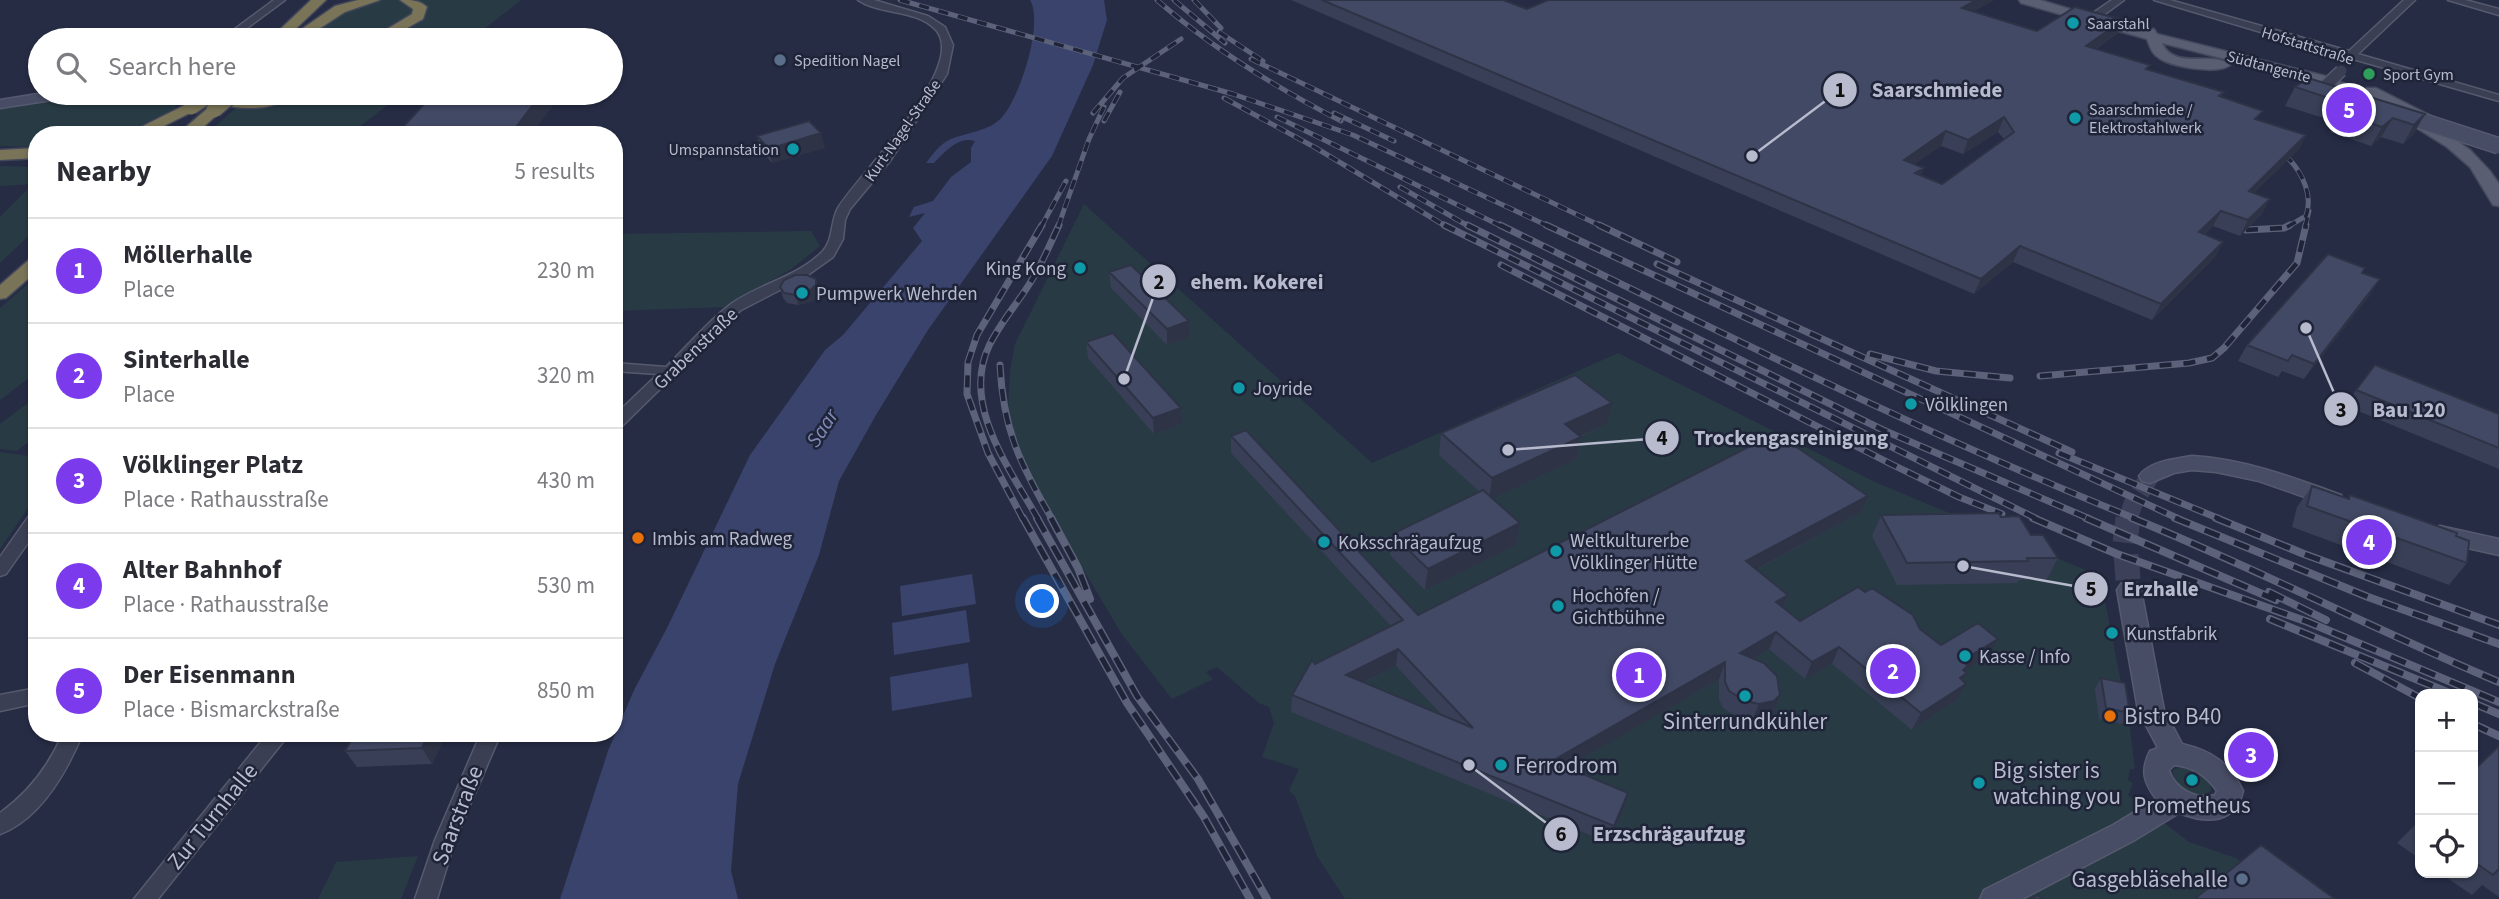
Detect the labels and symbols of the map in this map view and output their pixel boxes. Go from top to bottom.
place label: Saarstahl [2087,13,2149,35]
marker: Saarstahl [2065,15,2081,31]
street label: Hofstattstraße [2259,21,2357,70]
street label: Südtangente [2225,45,2313,89]
place label: Spedition Nagel [794,50,900,72]
marker: Spedition Nagel [772,52,788,68]
place label: Sport Gym [2383,64,2454,86]
marker: Sport Gym [2361,66,2377,82]
callout: Saarschmiede [1823,69,2016,111]
street label: Kurt-Nagel-Straße [859,75,946,186]
text: 1 [1834,75,1846,105]
text: Saarschmiede [1872,75,2002,105]
pin: 5 [2326,84,2372,136]
place label: Saarschmiede / Elektrostahlwerk [2089,99,2202,139]
marker: Saarschmiede / Elektrostahlwerk [2067,110,2083,126]
place label: Umspannstation [668,139,779,161]
marker: Umspannstation [785,141,801,157]
place label: King Kong [985,256,1066,283]
marker: King Kong [1072,260,1088,276]
callout: ehem. Kokerei [1142,260,1338,302]
text: 2 [1153,267,1165,297]
text: ehem. Kokerei [1190,267,1324,297]
place label: Pumpwerk Wehrden [816,281,978,308]
marker: Pumpwerk Wehrden [794,285,810,301]
street label: Grabenstraße [648,302,744,396]
place label: Joyride [1253,376,1312,403]
marker: Joyride [1231,380,1247,396]
callout: Bau 120 [2324,388,2460,430]
place label: Völklingen [1925,392,2008,419]
text: 3 [2335,395,2347,425]
text: Bau 120 [2372,395,2446,425]
marker: Völklingen [1903,396,1919,412]
water label: Saar [798,402,846,453]
callout: Trockengasreinigung [1645,417,1902,459]
text: 4 [1656,423,1668,453]
text: Trockengasreinigung [1694,423,1888,453]
pin: 4 [2346,516,2392,568]
place label: Imbis am Radweg [652,526,793,553]
place label: Weltkulturerbe Völklinger Hütte [1570,528,1697,577]
marker: Imbis am Radweg [630,530,646,546]
place label: Koksschrägaufzug [1338,530,1482,557]
marker: Koksschrägaufzug [1316,534,1332,550]
marker: Weltkulturerbe Völklinger Hütte [1548,543,1564,559]
callout: Erzhalle [2074,568,2212,610]
text: 5 [2085,574,2097,604]
text: Erzhalle [2123,574,2199,604]
place label: Hochöfen / Gichtbühne [1572,583,1665,632]
your location [1025,584,1059,618]
marker: Hochöfen / Gichtbühne [1550,598,1566,614]
place label: Kunstfabrik [2126,621,2218,648]
marker: Kunstfabrik [2104,625,2120,641]
place label: Kasse / Info [1979,644,2070,671]
pin: 2 [1870,645,1916,697]
marker: Kasse / Info [1957,648,1973,664]
pin: 1 [1616,649,1662,701]
marker: Sinterrundkühler [1737,688,1753,704]
place label: Bistro B40 [2124,700,2221,733]
place label: Sinterrundkühler [1663,705,1828,738]
marker: Bistro B40 [2102,708,2118,724]
pin: 3 [2228,729,2274,781]
place label: Ferrodrom [1515,749,1618,782]
place label: Big sister is watching you [1993,754,2121,813]
street label: Zur Turnhalle [159,756,266,877]
marker: Ferrodrom [1493,757,1509,773]
street label: Saarstraße [423,761,492,870]
marker: Prometheus [2184,772,2200,788]
marker: Big sister is watching you [1971,775,1987,791]
place label: Prometheus [2133,789,2251,822]
callout: Erzschrägaufzug [1544,813,1759,855]
text: 6 [1555,819,1567,849]
text: Erzschrägaufzug [1593,819,1745,849]
place label: Gasgebläsehalle [2071,863,2228,896]
marker: Gasgebläsehalle [2234,871,2250,887]

